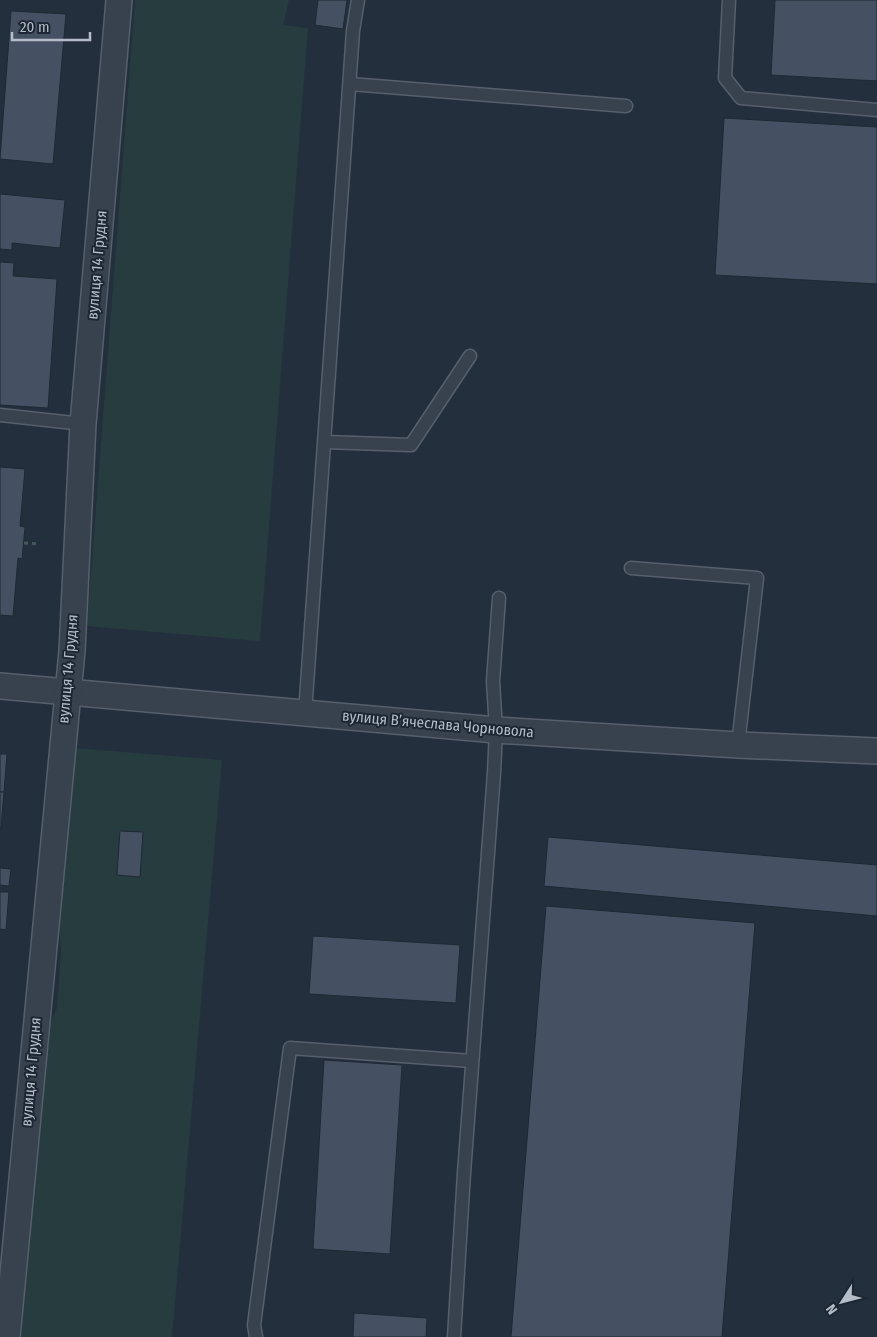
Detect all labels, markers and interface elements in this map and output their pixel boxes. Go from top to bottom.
scale bar [12,10,90,42]
text: 20 m [20,18,50,36]
street label: вулиця 14 Грудня [83,210,111,320]
street label: вулиця 14 Грудня [54,614,82,724]
street label: вулиця Вʼячеслава Чорновола [341,707,535,741]
street label: вулиця 14 Грудня [17,1017,45,1127]
north arrow [817,1277,867,1327]
text: N [823,1301,841,1318]

